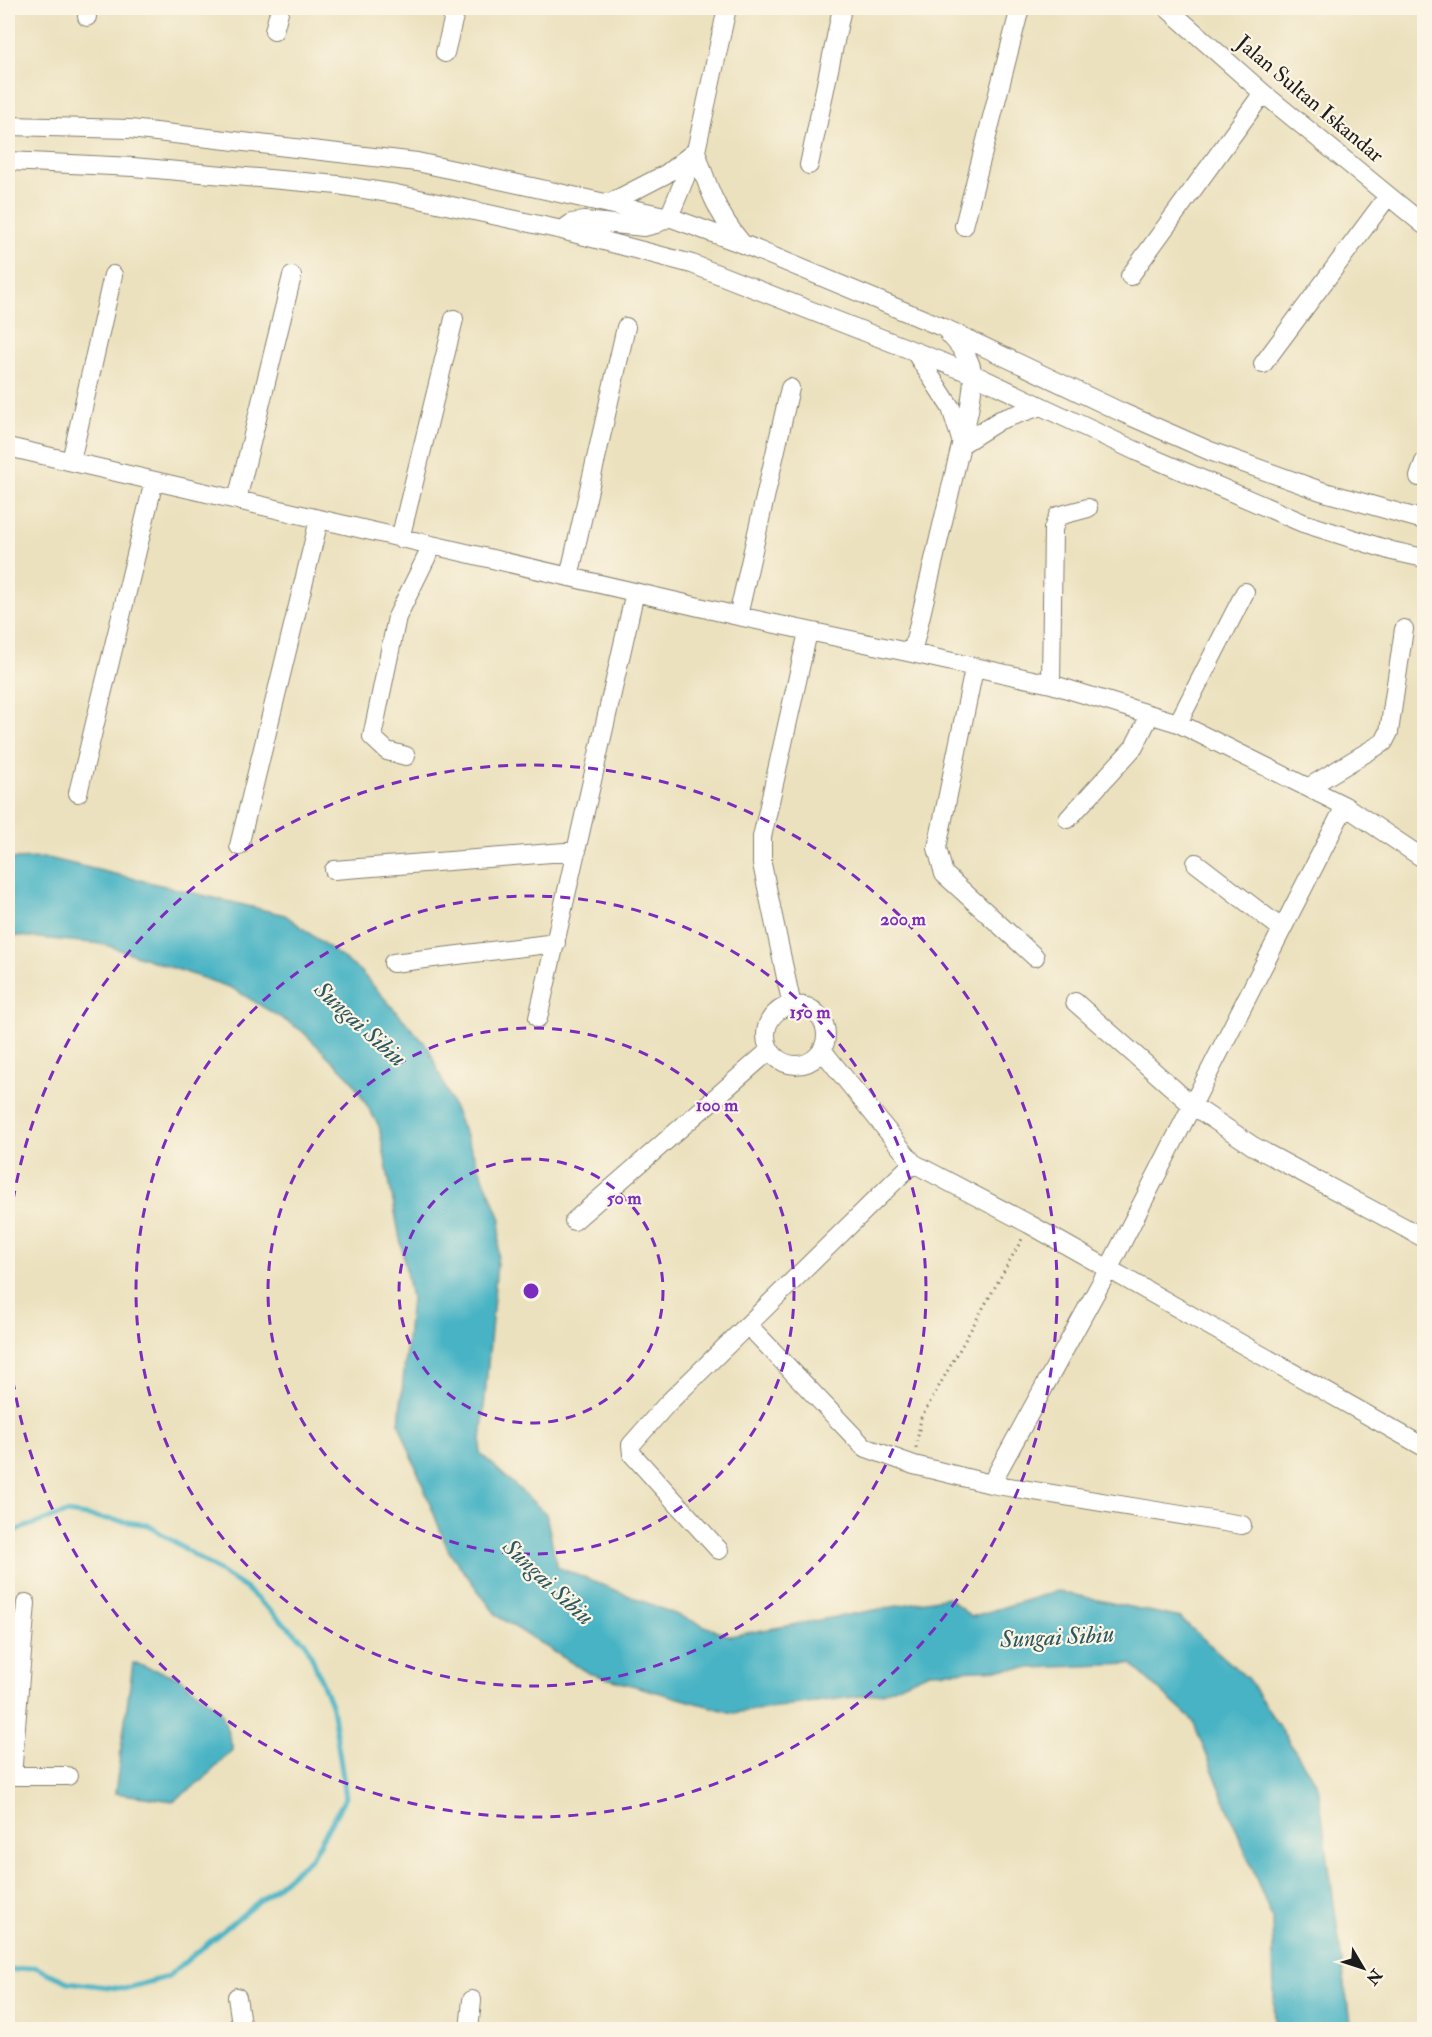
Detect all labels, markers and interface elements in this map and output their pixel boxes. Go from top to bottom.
street label: Jalan Sultan Iskandar [1230,28,1390,170]
text: 200 m [880,908,927,931]
water label: Sungai Sibiu [307,974,413,1074]
text: 150 m [789,1001,832,1024]
text: 100 m [696,1094,739,1117]
text: 50 m [607,1187,642,1210]
centre of rings [521,1281,541,1301]
water label: Sungai Sibiu [495,1531,600,1632]
water label: Sungai Sibiu [998,1619,1115,1656]
north arrow [1333,1938,1393,1998]
text: N [1361,1964,1387,1989]

